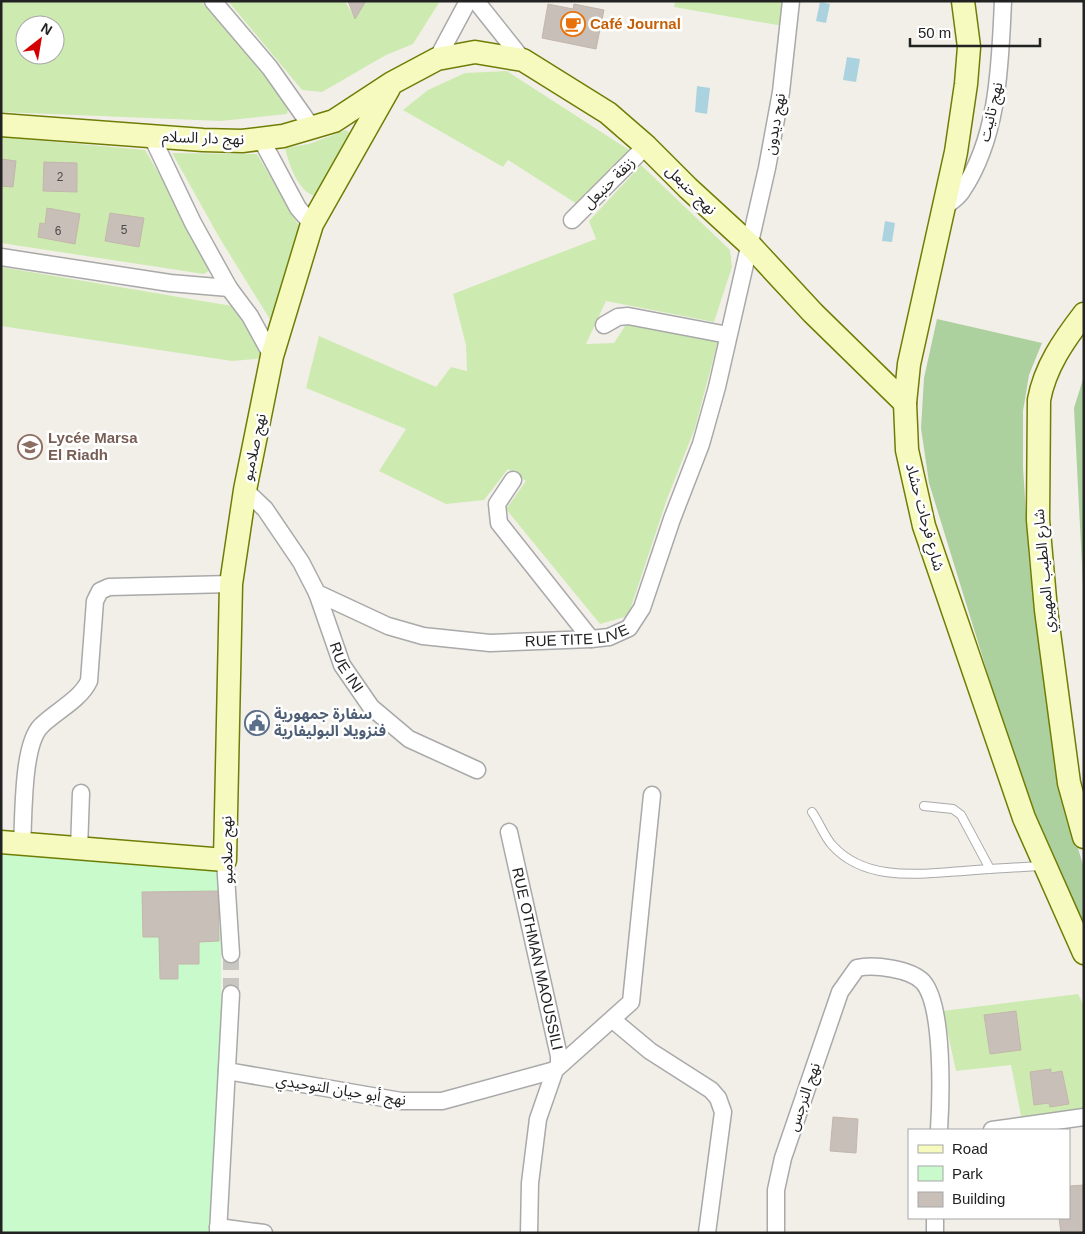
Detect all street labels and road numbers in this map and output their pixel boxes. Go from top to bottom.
street label: نهج تانيت [975,81,1009,144]
street label: نهج ديدون [761,92,792,157]
street label: نهج دار السلام [161,128,244,151]
street label: زنقة حنبعل [579,153,639,213]
street label: نهج حنبعل [660,161,720,221]
street label: نهج صلامبو [238,412,273,483]
street label: شارع فرحات حشاد [899,461,948,574]
street label: شارع الطيب المهيري [1030,508,1061,634]
street label: RUE TITE LIVE [525,620,631,650]
street label: RUE INI [327,640,367,695]
street label: نهج صلامبو [217,816,240,884]
street label: RUE OTHMAN MAOUSSILI [509,866,566,1052]
street label: نهج النرجس [784,1060,827,1135]
street label: نهج أبو حيان التوحيدي [274,1071,407,1112]

